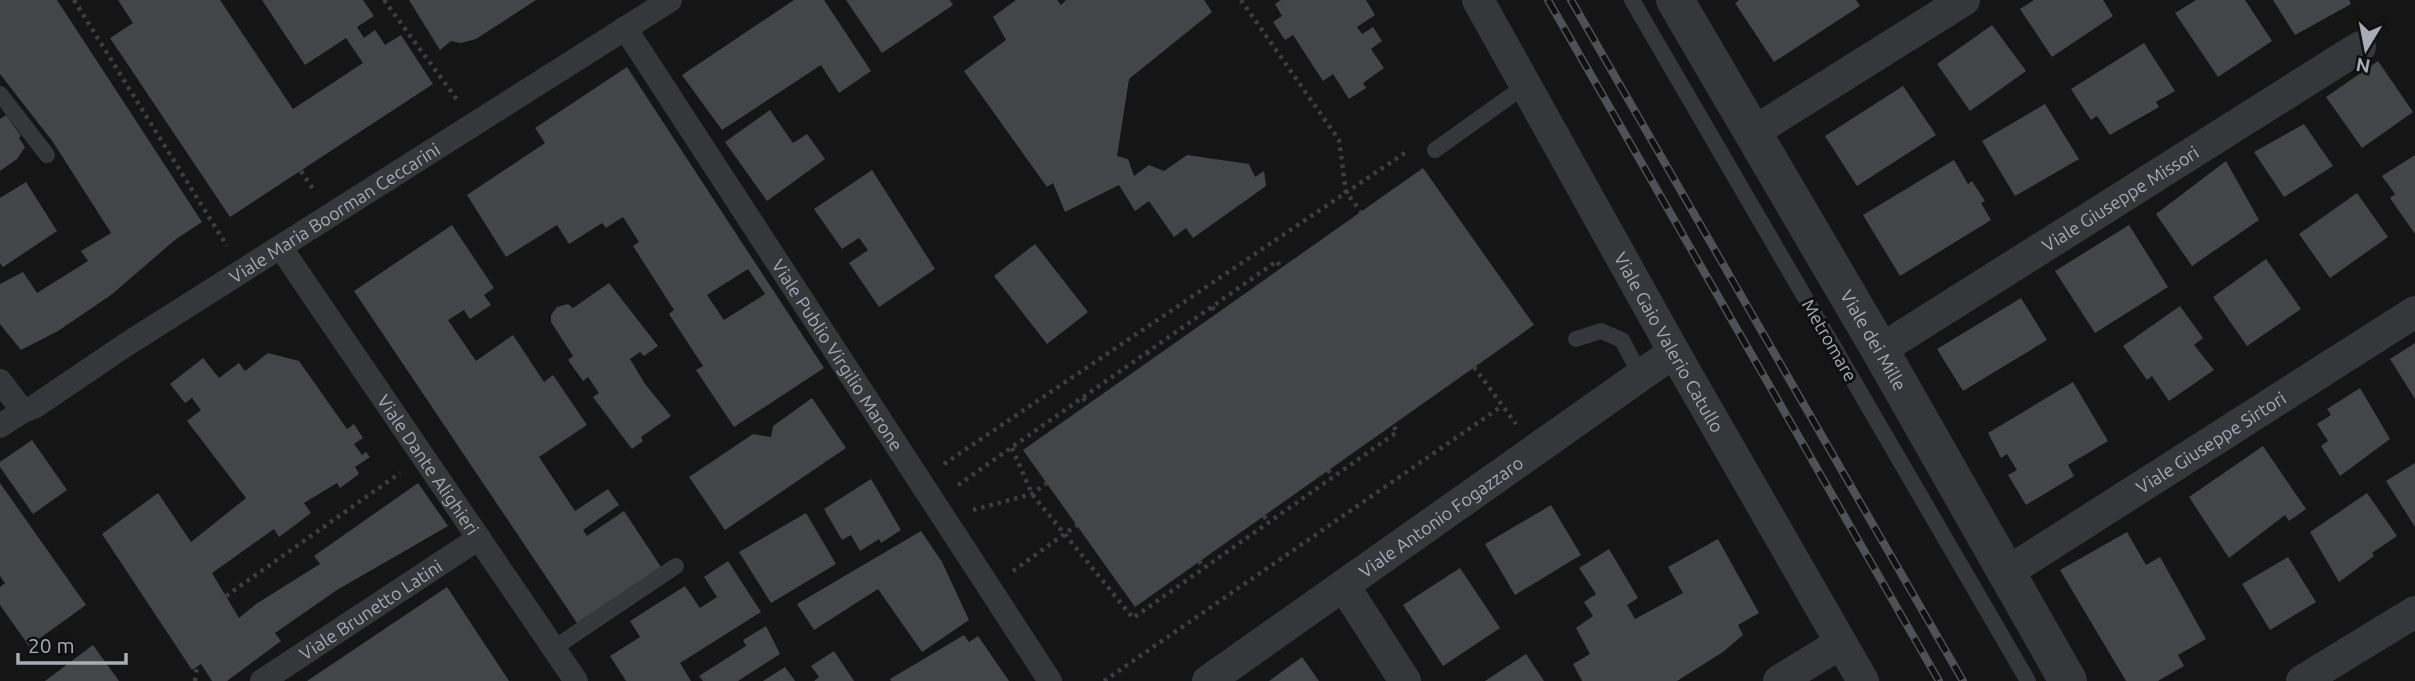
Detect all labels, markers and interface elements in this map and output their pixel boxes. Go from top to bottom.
north arrow [2331,14,2401,84]
text: N [2354,54,2372,78]
street label: Viale Maria Boorman Ceccarini [225,139,443,287]
street label: Viale Giuseppe Missori [2038,142,2202,255]
street label: Viale Gaio Valerio Catullo [1611,249,1728,436]
street label: Viale Publio Virgilio Marone [768,256,907,454]
street label: Viale dei Mille [1837,286,1911,394]
street label: Metromare [1798,295,1862,385]
street label: Viale Giuseppe Sirtori [2132,387,2289,497]
street label: Viale Dante Alighieri [374,391,483,538]
street label: Viale Antonio Fogazzaro [1355,452,1527,581]
street label: Viale Brunetto Latini [296,555,446,664]
scale bar [18,622,126,666]
text: 20 m [28,633,75,657]

